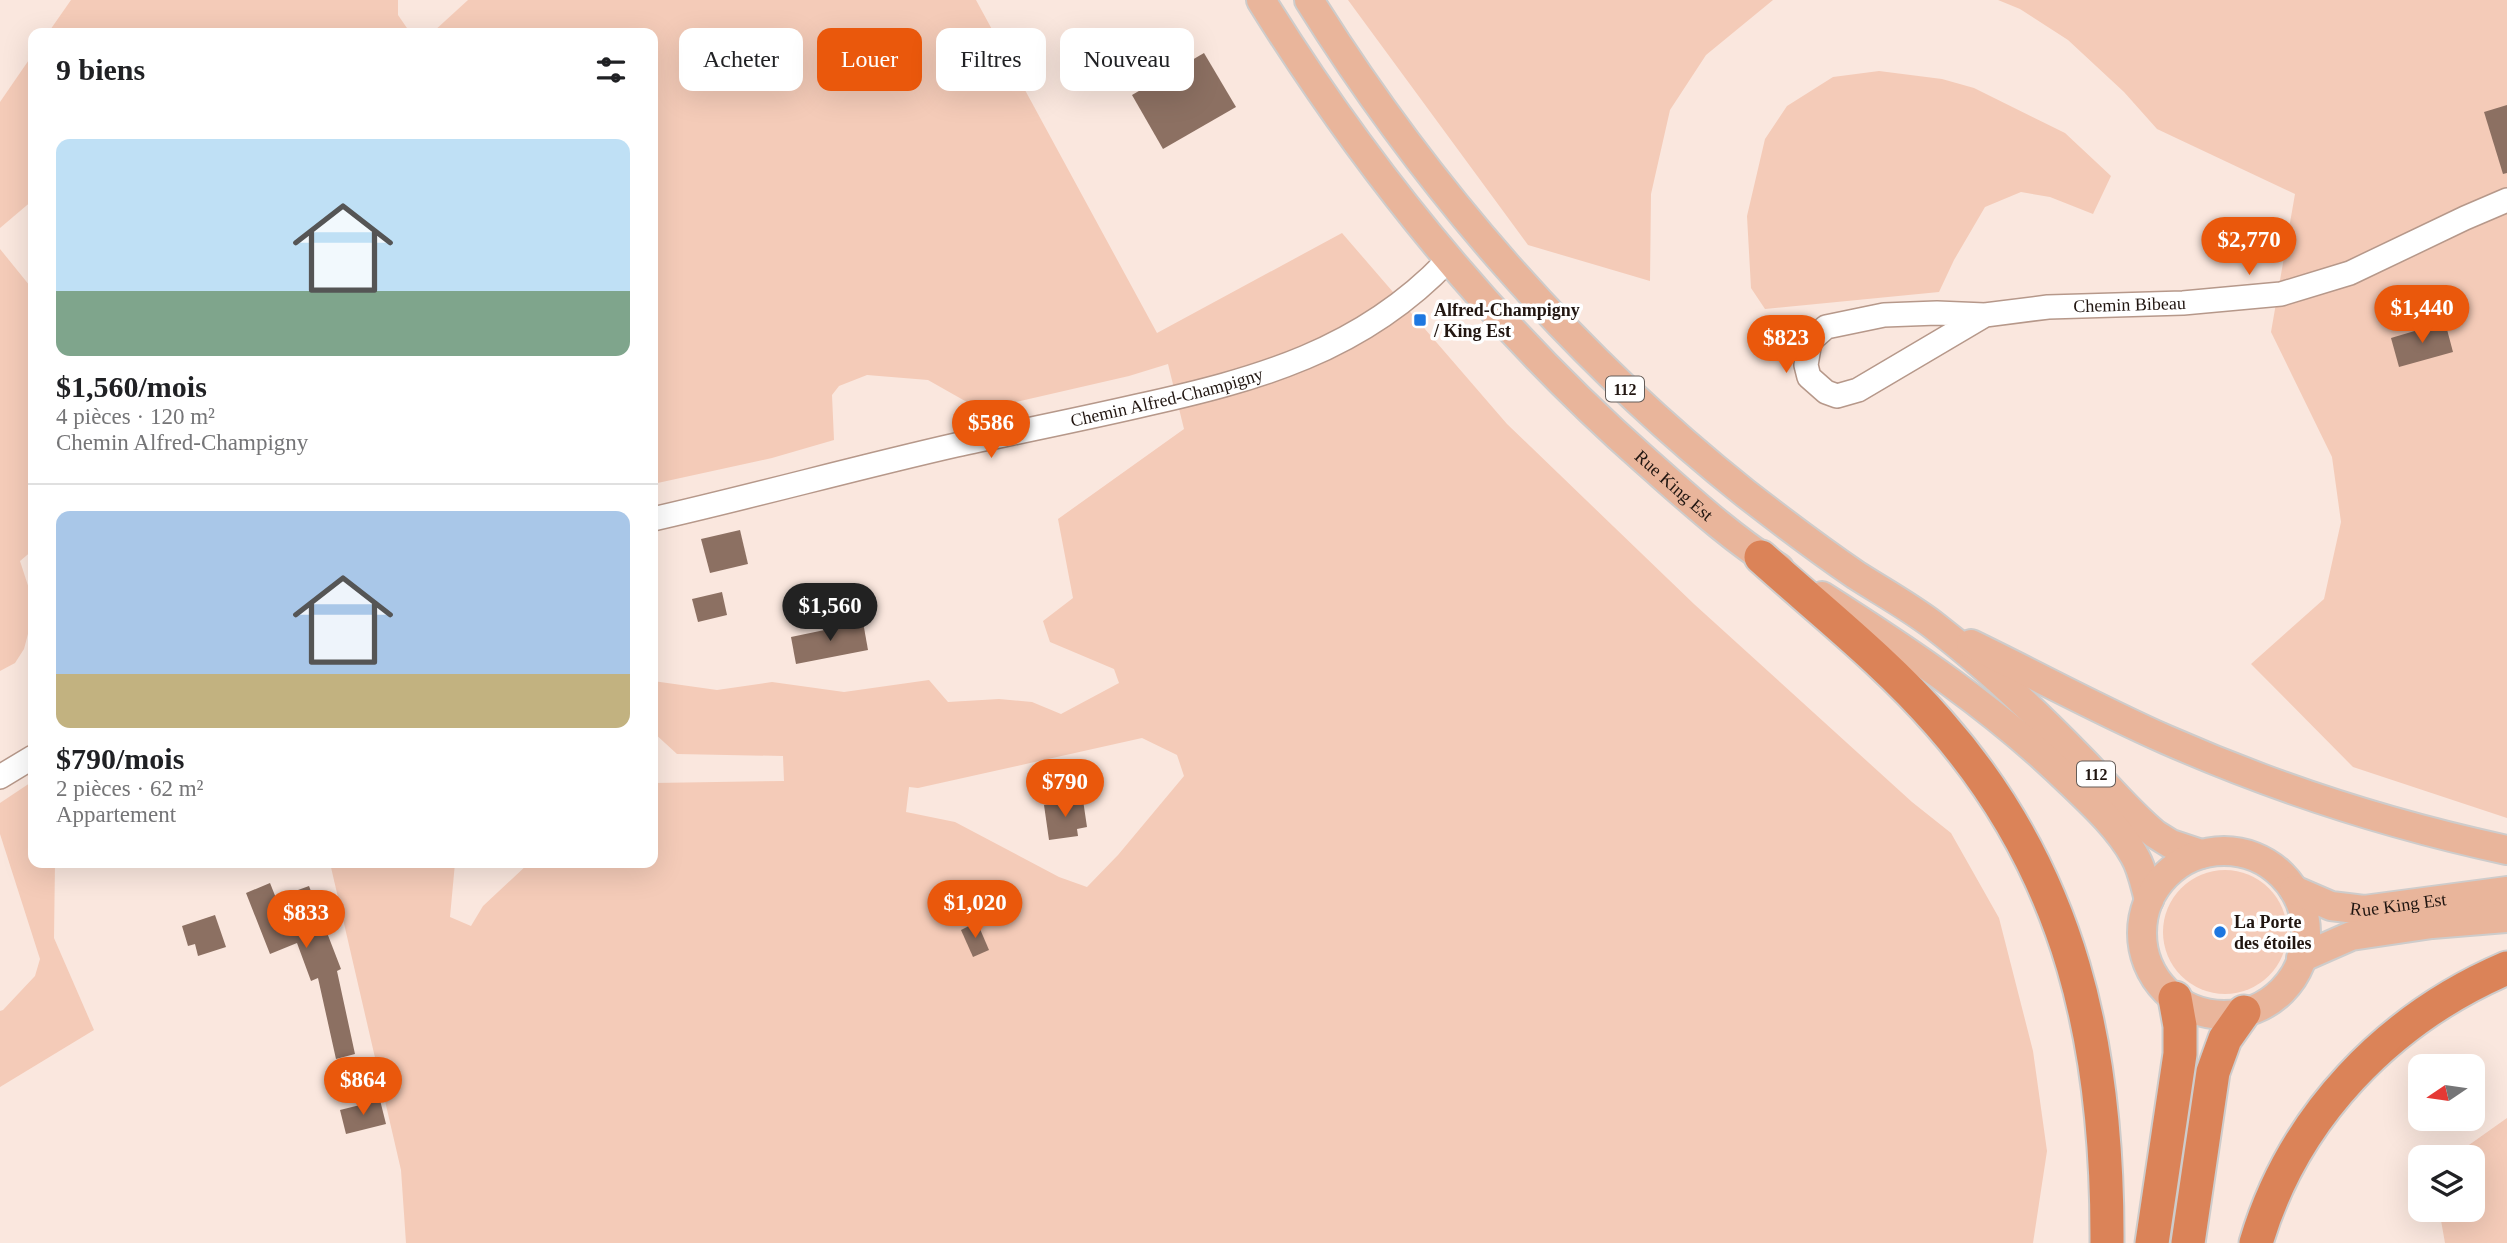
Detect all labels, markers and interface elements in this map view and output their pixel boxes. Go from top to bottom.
chip: Acheter [679,28,803,91]
chip: Louer [817,28,922,91]
chip: Filtres [936,28,1046,91]
chip: Nouveau [1060,28,1194,91]
icon: filters [592,51,630,89]
text: 9 biens [56,53,145,86]
icon: home [280,185,406,311]
pin: $2,770 [2192,218,2306,277]
text: $2,770 [2217,227,2281,252]
pin: $1,440 [2365,286,2479,345]
street label: Chemin Bibeau [2073,293,2186,316]
text: $1,440 [2390,295,2454,320]
place label: Alfred-Champigny / King Est [1433,300,1580,341]
marker: Alfred-Champigny / King Est [1412,312,1428,328]
pin: $823 [1745,316,1827,375]
text: $823 [1763,325,1809,350]
street label: Chemin Alfred-Champigny [1069,364,1266,431]
text: $1,560/mois [56,370,207,403]
road number: 112 [1606,376,1644,402]
pin: $586 [950,400,1032,460]
text: 4 pièces · 120 m² [56,404,215,429]
text: $586 [968,410,1014,435]
text: Chemin Alfred-Champigny [56,430,308,455]
street label: Rue King Est [1631,446,1717,525]
icon: home [280,557,406,683]
pin: $1,560 [773,584,887,643]
text: $1,560 [798,593,862,618]
text: $790/mois [56,742,184,775]
pin: $790 [1024,760,1106,819]
road number: 112 [2077,762,2115,786]
text: $790 [1042,769,1088,794]
text: 2 pièces · 62 m² [56,776,203,801]
text: Appartement [56,802,176,827]
pin: $1,020 [918,880,1032,940]
street label: Rue King Est [2349,889,2448,920]
pin: $833 [265,890,347,950]
text: $1,020 [943,890,1007,915]
text: $833 [283,900,329,925]
place label: La Porte des étoiles [2234,912,2311,953]
marker: La Porte des étoiles [2212,924,2228,940]
north arrow [2408,1054,2485,1130]
map controls [2408,1054,2485,1222]
pin: $864 [322,1058,404,1117]
text: $864 [340,1067,386,1092]
button: layers [2408,1145,2485,1222]

